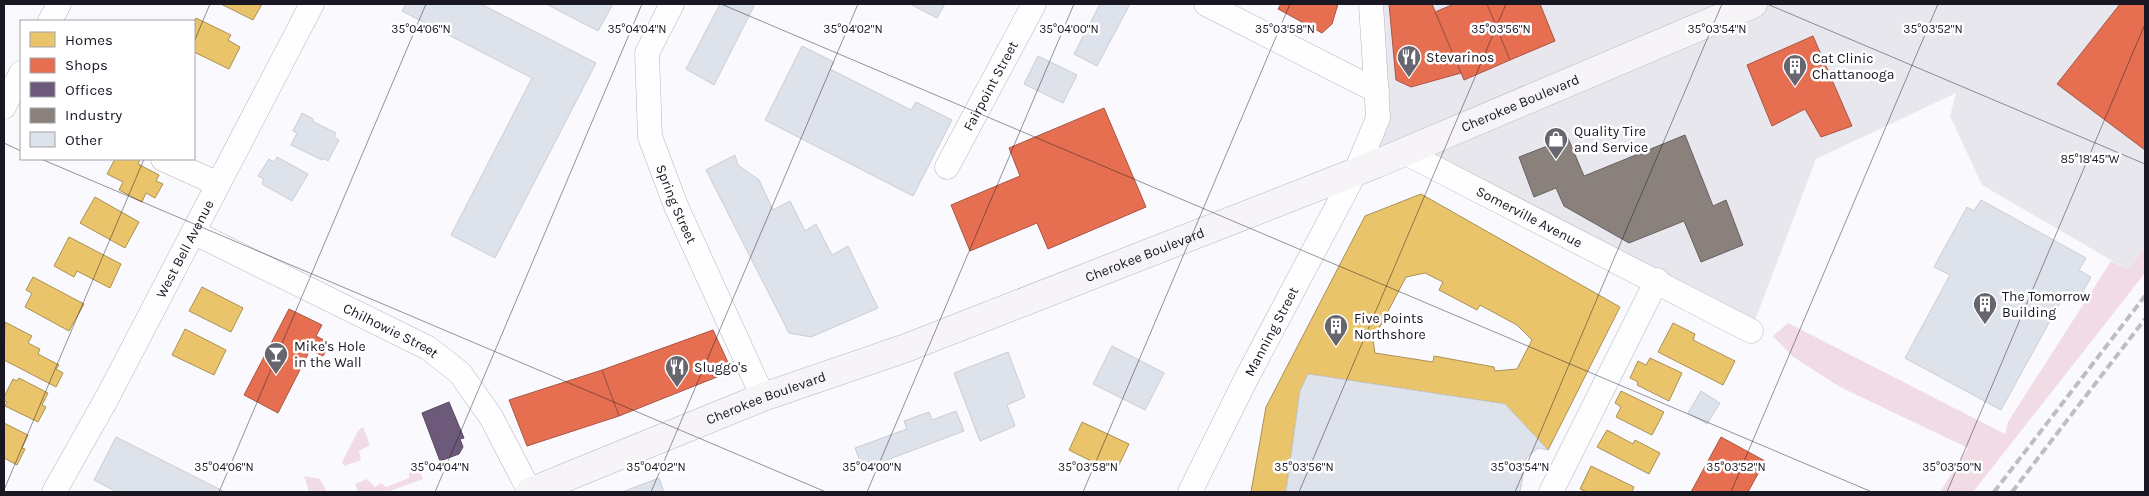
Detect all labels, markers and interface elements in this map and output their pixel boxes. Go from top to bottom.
legend [20,20,195,160]
text: 35°04'06"N [391,22,451,36]
text: 35°04'04"N [607,22,667,36]
text: 35°04'02"N [823,22,883,36]
text: 35°04'00"N [1039,22,1099,36]
text: 35°03'58"N [1255,22,1315,36]
text: 35°03'56"N [1471,22,1531,36]
text: 35°03'54"N [1687,22,1747,36]
text: 35°03'52"N [1903,22,1963,36]
text: Homes [65,31,113,49]
street label: Fairpoint Street [960,38,1022,134]
restaurant icon: Stevarinos [1396,44,1422,78]
place label: Stevarinos [1426,49,1494,66]
place label: Cat Clinic Chattanooga [1812,50,1894,83]
building icon: Cat Clinic Chattanooga [1782,53,1808,87]
text: Shops [65,56,108,74]
street label: Cherokee Boulevard [1459,71,1582,136]
text: Offices [65,81,113,99]
text: Industry [65,106,122,124]
place label: Quality Tire and Service [1574,123,1648,156]
shop icon: Quality Tire and Service [1543,126,1569,160]
text: Other [65,131,103,149]
text: 85°18'45"W [2060,152,2120,166]
street label: Spring Street [652,162,700,246]
street label: Somerville Avenue [1473,183,1585,252]
street label: West Bell Avenue [152,197,218,301]
street label: Cherokee Boulevard [1083,224,1207,286]
street label: Manning Street [1241,284,1302,379]
place label: The Tomorrow Building [2002,288,2090,321]
building icon: The Tomorrow Building [1972,291,1998,325]
street label: Chilhowie Street [340,299,442,362]
place label: Five Points Northshore [1354,310,1426,343]
building icon: Five Points Northshore [1323,313,1349,347]
place label: Mike's Hole in the Wall [294,338,366,371]
bar icon: Mike's Hole in the Wall [263,341,289,375]
restaurant icon: Sluggo's [664,354,690,388]
place label: Sluggo's [694,359,748,376]
street label: Cherokee Boulevard [704,368,828,428]
text: 35°04'06"N [194,460,254,474]
text: 35°04'04"N [410,460,470,474]
text: 35°04'02"N [626,460,686,474]
text: 35°04'00"N [842,460,902,474]
text: 35°03'58"N [1058,460,1118,474]
text: 35°03'56"N [1274,460,1334,474]
text: 35°03'54"N [1490,460,1550,474]
text: 35°03'52"N [1706,460,1766,474]
text: 35°03'50"N [1922,460,1982,474]

